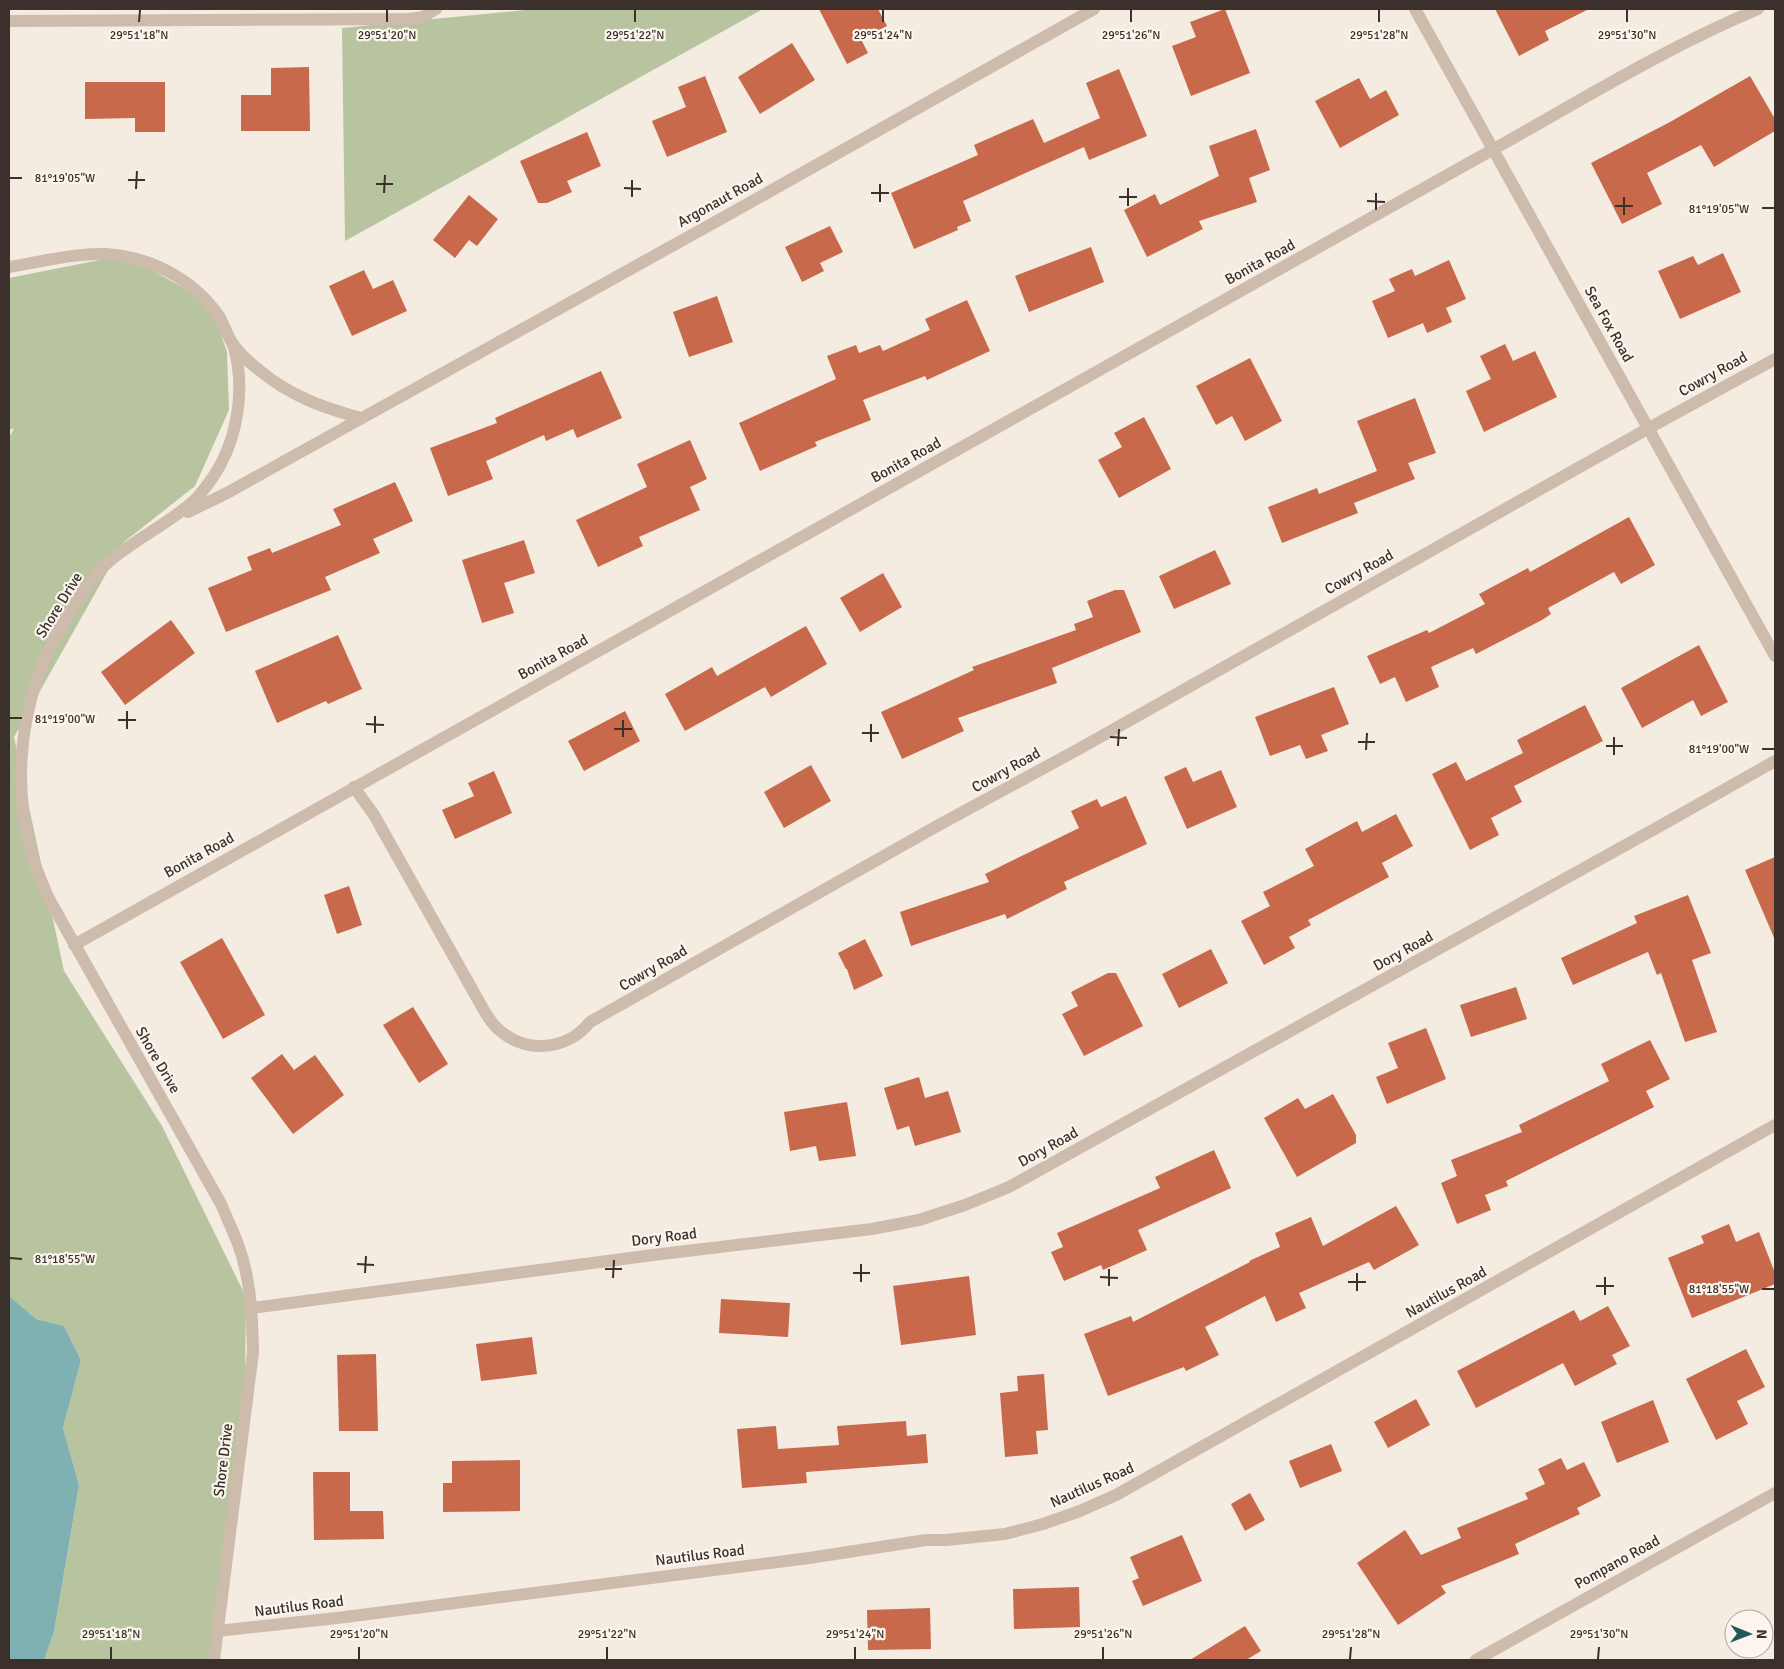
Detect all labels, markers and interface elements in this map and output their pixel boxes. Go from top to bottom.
text: 29°51'18"N [110,28,168,43]
text: 29°51'20"N [358,28,416,43]
text: 29°51'22"N [606,28,664,43]
text: 29°51'24"N [854,28,912,43]
text: 29°51'26"N [1102,28,1160,43]
text: 29°51'28"N [1350,28,1408,43]
text: 29°51'30"N [1598,28,1656,43]
street label: Argonaut Road [674,169,766,231]
text: 81°19'05"W [35,171,95,186]
text: 81°19'05"W [1689,202,1749,217]
street label: Bonita Road [1222,235,1298,289]
street label: Sea Fox Road [1581,283,1637,365]
street label: Cowry Road [1676,348,1751,400]
street label: Bonita Road [868,433,944,487]
street label: Cowry Road [1322,546,1397,598]
street label: Shore Drive [32,569,86,641]
street label: Bonita Road [515,630,591,684]
text: 81°19'00"W [35,712,95,727]
text: 81°19'00"W [1689,742,1749,757]
street label: Cowry Road [969,744,1044,796]
street label: Bonita Road [161,828,237,882]
street label: Dory Road [1370,927,1436,975]
street label: Cowry Road [616,941,690,995]
street label: Shore Drive [132,1023,184,1097]
street label: Dory Road [1015,1123,1081,1171]
street label: Dory Road [630,1224,698,1250]
text: 81°18'55"W [35,1252,95,1267]
street label: Nautilus Road [1402,1262,1490,1322]
text: 81°18'55"W [1689,1282,1749,1297]
street label: Shore Drive [210,1422,236,1498]
street label: Nautilus Road [1047,1458,1137,1511]
street label: Pompano Road [1571,1531,1663,1593]
street label: Nautilus Road [654,1541,746,1569]
street label: Nautilus Road [253,1592,345,1620]
north arrow [1724,1609,1774,1659]
text: 29°51'18"N [82,1627,140,1642]
text: 29°51'20"N [330,1627,388,1642]
text: 29°51'22"N [578,1627,636,1642]
text: 29°51'24"N [826,1627,884,1642]
text: 29°51'26"N [1074,1627,1132,1642]
text: 29°51'28"N [1322,1627,1380,1642]
text: 29°51'30"N [1570,1627,1628,1642]
text: N [1753,1629,1770,1639]

